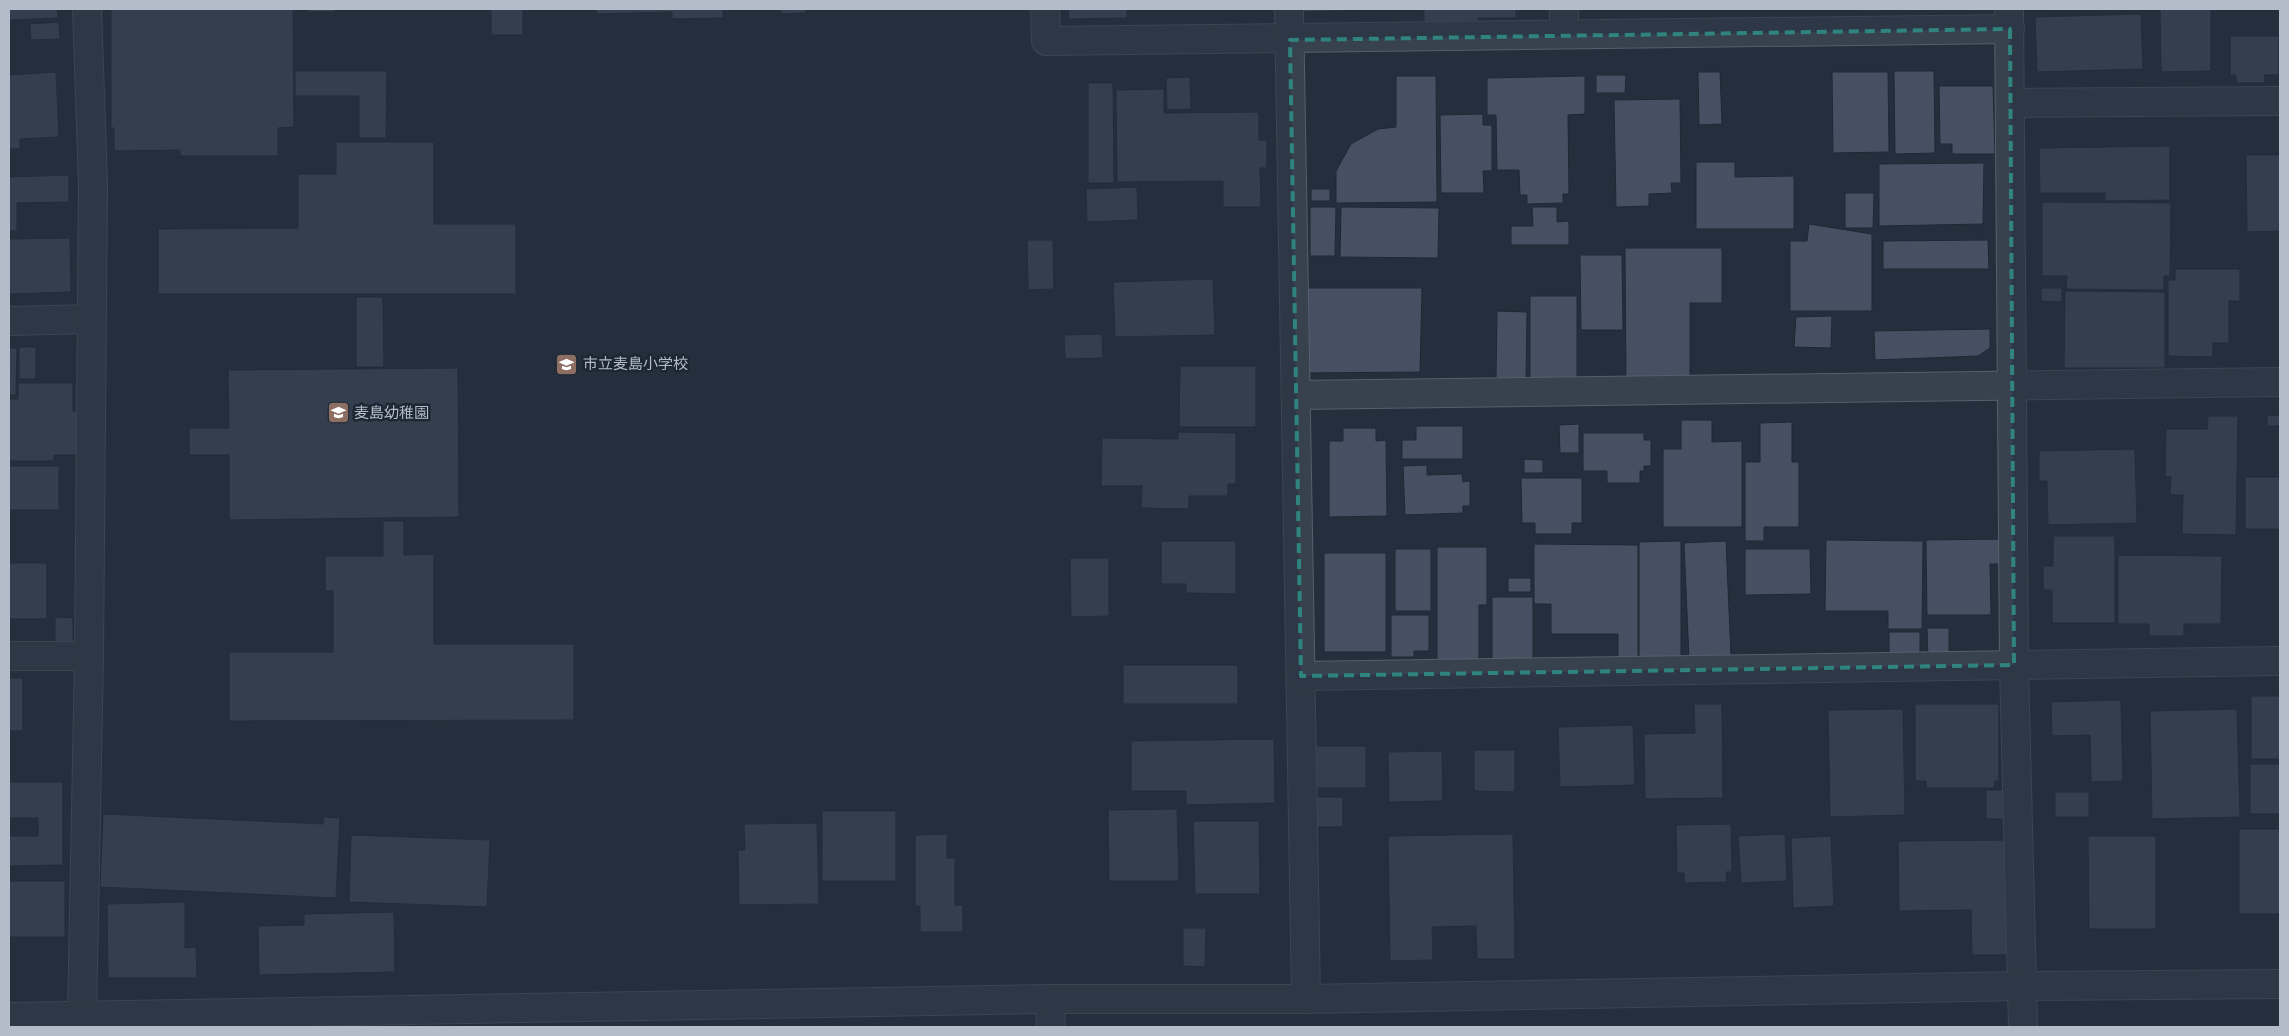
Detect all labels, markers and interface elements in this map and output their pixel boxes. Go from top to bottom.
school or university icon: 市立麦島小学校 [555,352,579,376]
place label: 市立麦島小学校 [583,355,688,373]
school or university icon: 麦島幼稚園 [326,401,350,425]
place label: 麦島幼稚園 [354,404,429,422]

